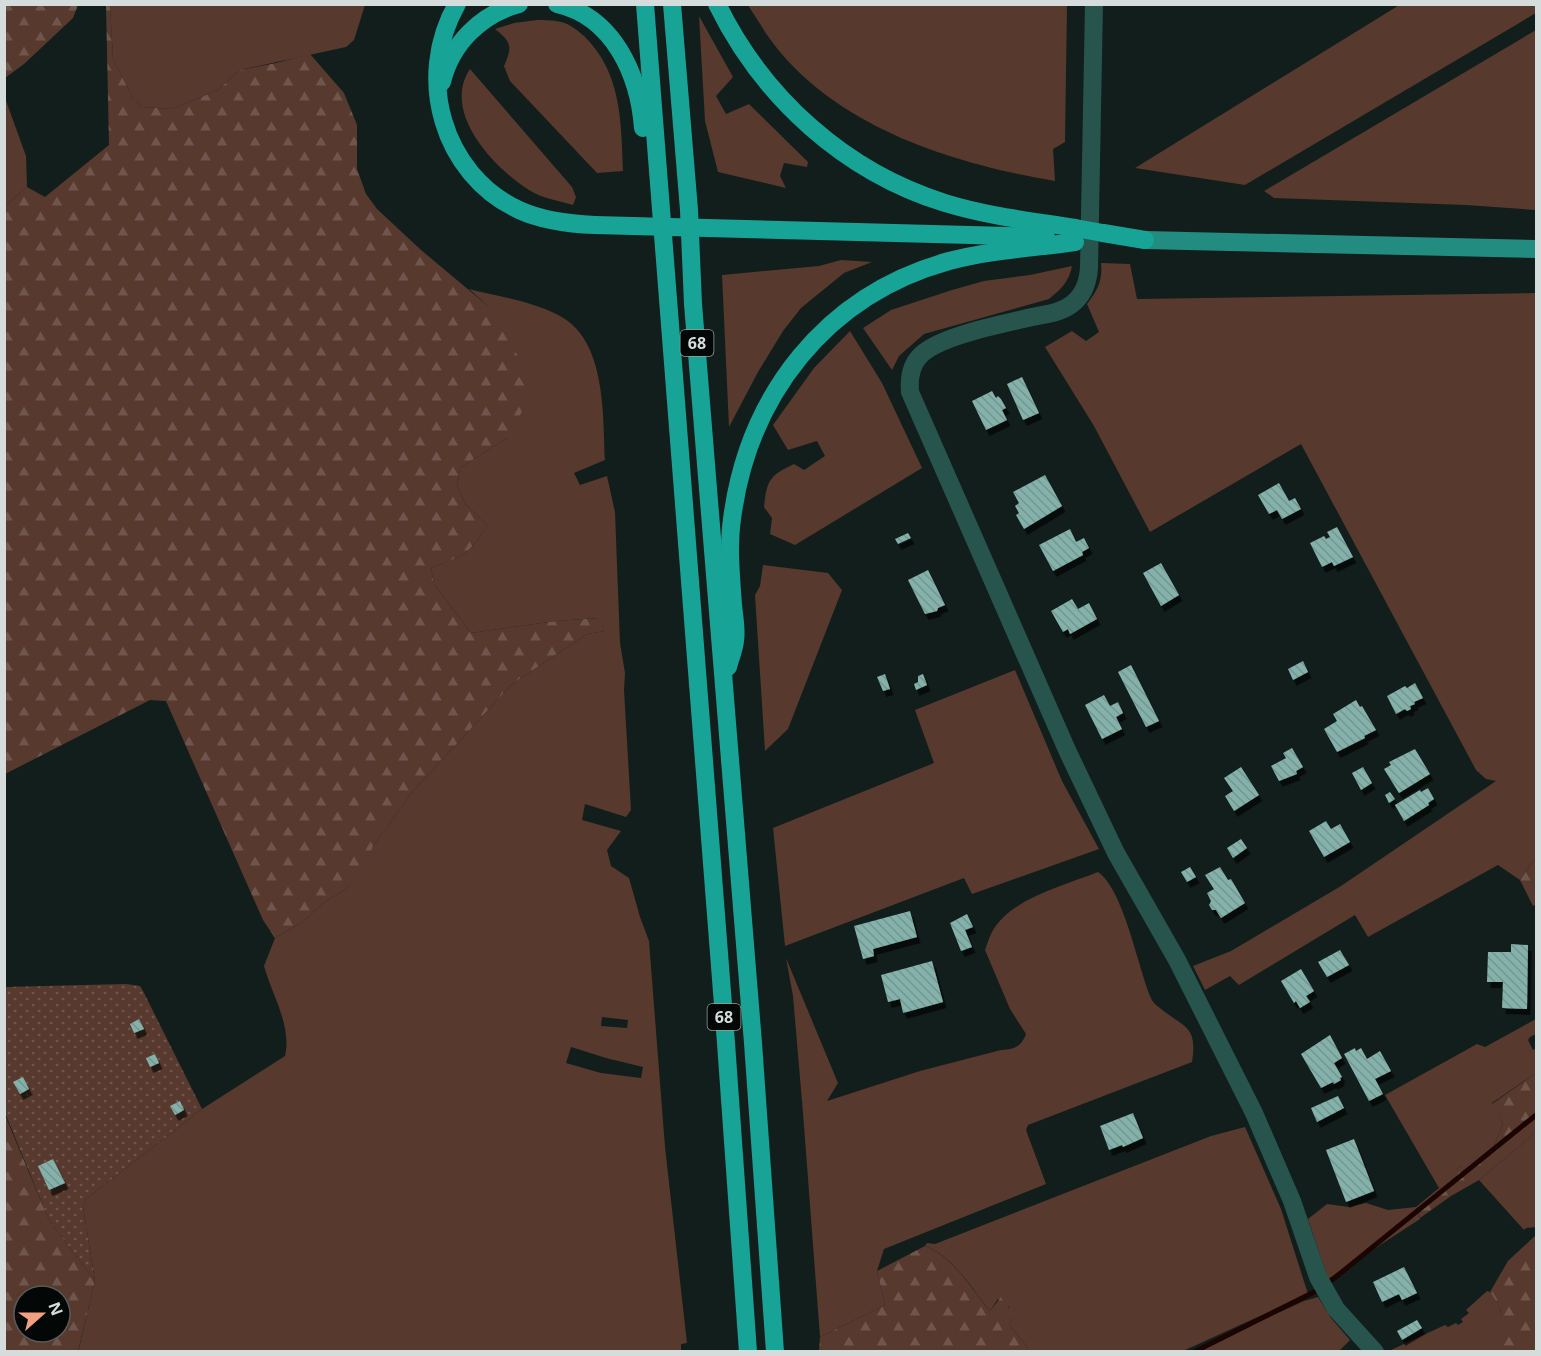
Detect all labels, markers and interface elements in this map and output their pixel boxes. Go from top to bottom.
road number: 68 [680,330,714,356]
road number: 68 [708,1004,740,1030]
north arrow [12,1284,72,1344]
text: N [43,1299,69,1319]

